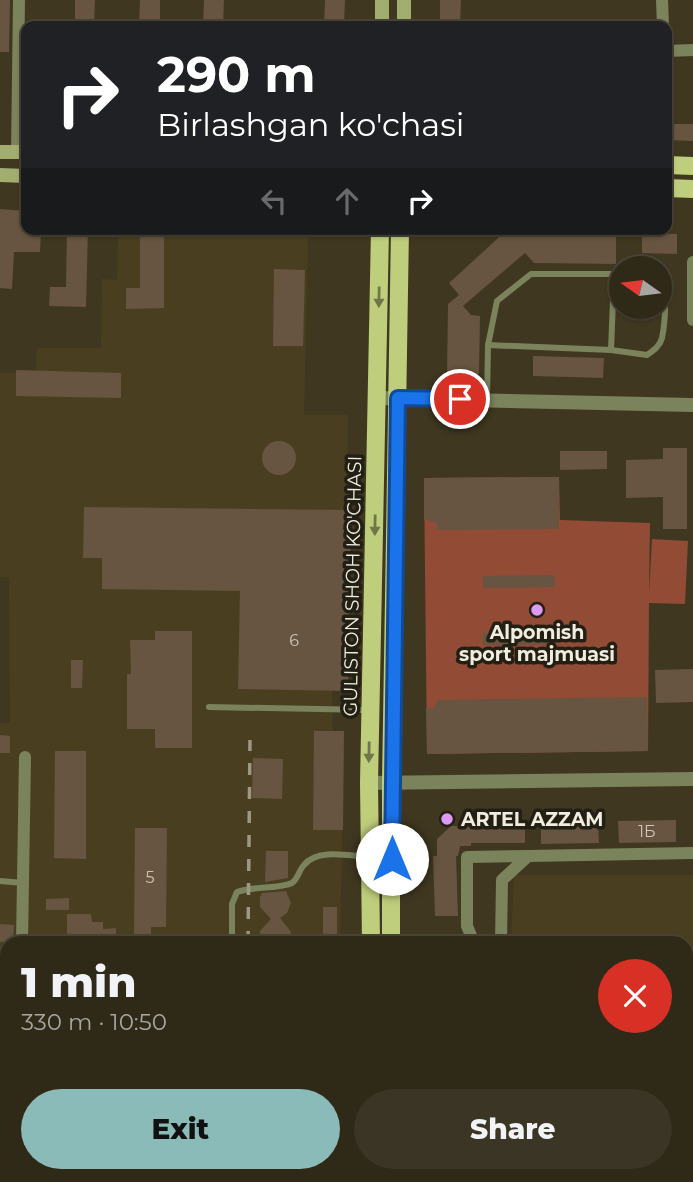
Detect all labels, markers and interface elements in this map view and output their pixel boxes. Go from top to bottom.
text: 290 m [157,45,316,104]
icon: right [42,49,133,140]
text: Birlashgan ko'chasi [157,105,464,144]
icon: left [255,182,293,220]
icon: ahead [328,182,366,220]
icon: right [401,182,439,220]
north arrow [609,256,672,318]
map controls [609,256,672,319]
one-way arrow [373,287,385,309]
pin [430,369,490,429]
icon: arrive [441,380,479,418]
street label: GULISTON SHOH KO'CHASI [339,456,366,716]
one-way arrow [369,514,380,536]
marker: Alpomish sport majmuasi [529,602,545,618]
place label: Alpomish sport majmuasi [459,621,615,666]
house number: 6 [289,631,299,650]
one-way arrow [364,742,375,764]
place label: ARTEL AZZAM [460,808,603,831]
marker: ARTEL AZZAM [439,811,455,827]
position arrow [355,822,429,896]
house number: 1Б [638,822,656,841]
house number: 5 [145,868,155,887]
text: 1 min [21,956,137,1008]
button: close [598,959,672,1033]
text: 330 m · 10:50 [21,1008,167,1036]
button: Exit [21,1089,340,1169]
button: Share [354,1089,672,1169]

